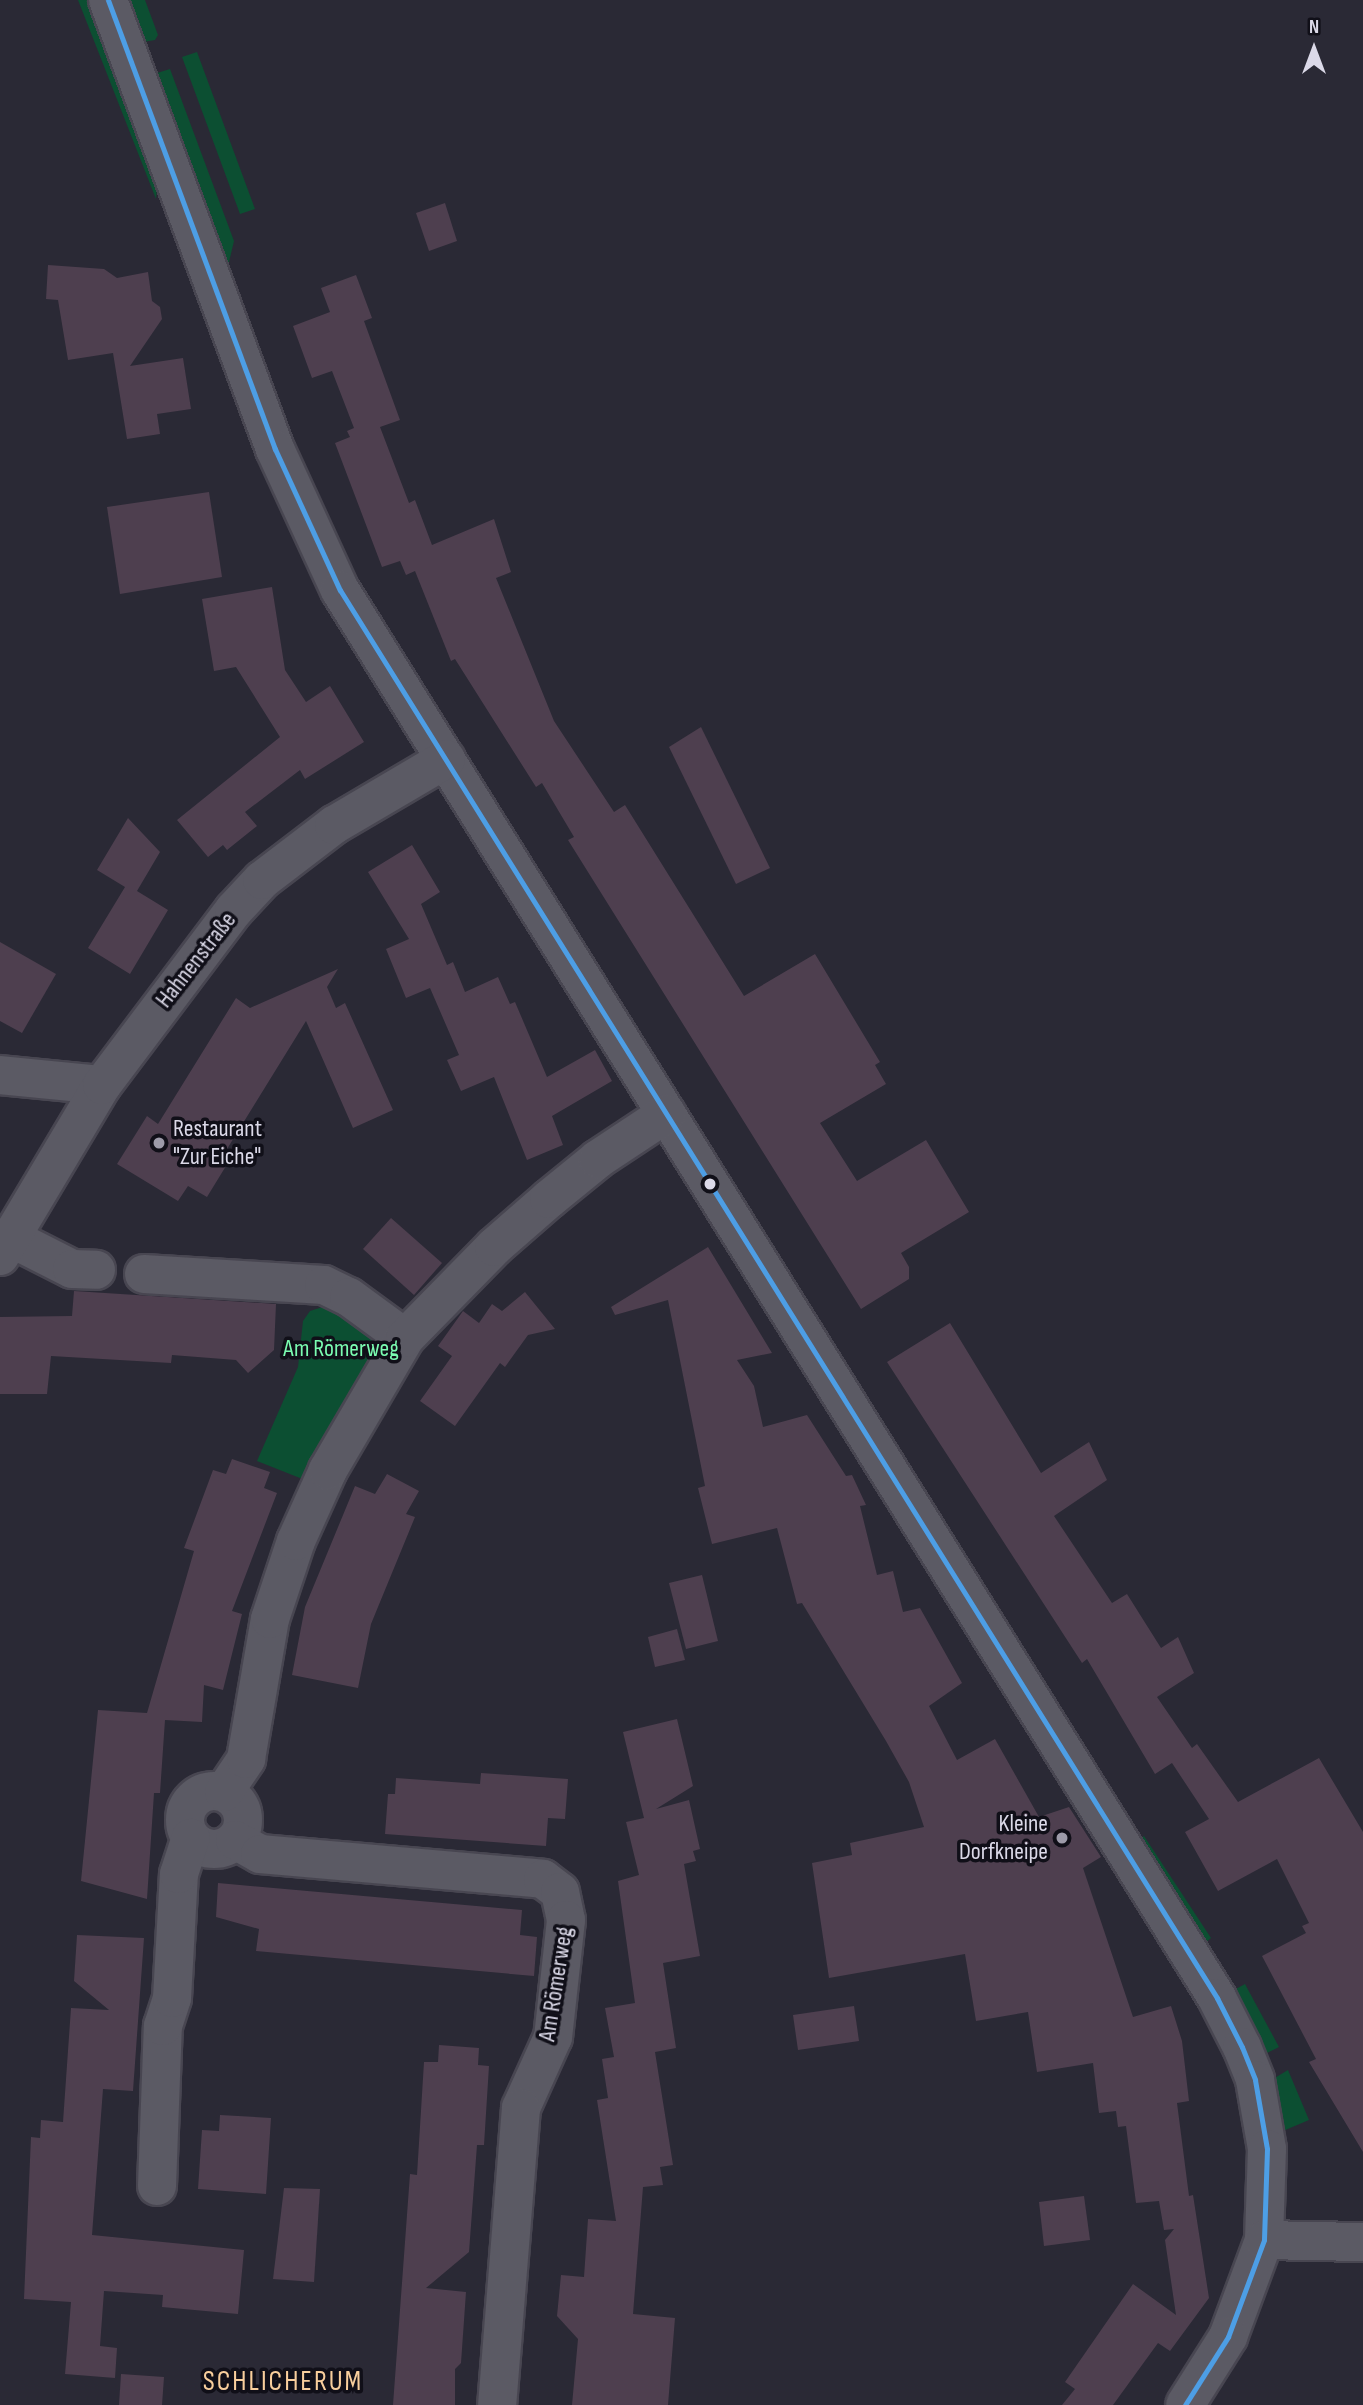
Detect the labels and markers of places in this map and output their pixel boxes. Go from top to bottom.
place label: Restaurant "Zur Eiche" [173,1115,262,1171]
marker: Restaurant "Zur Eiche" [151,1135,167,1151]
unlabelled marker [703,1177,717,1191]
place label: Kleine Dorfkneipe [959,1810,1048,1866]
marker: Kleine Dorfkneipe [1054,1830,1070,1846]

